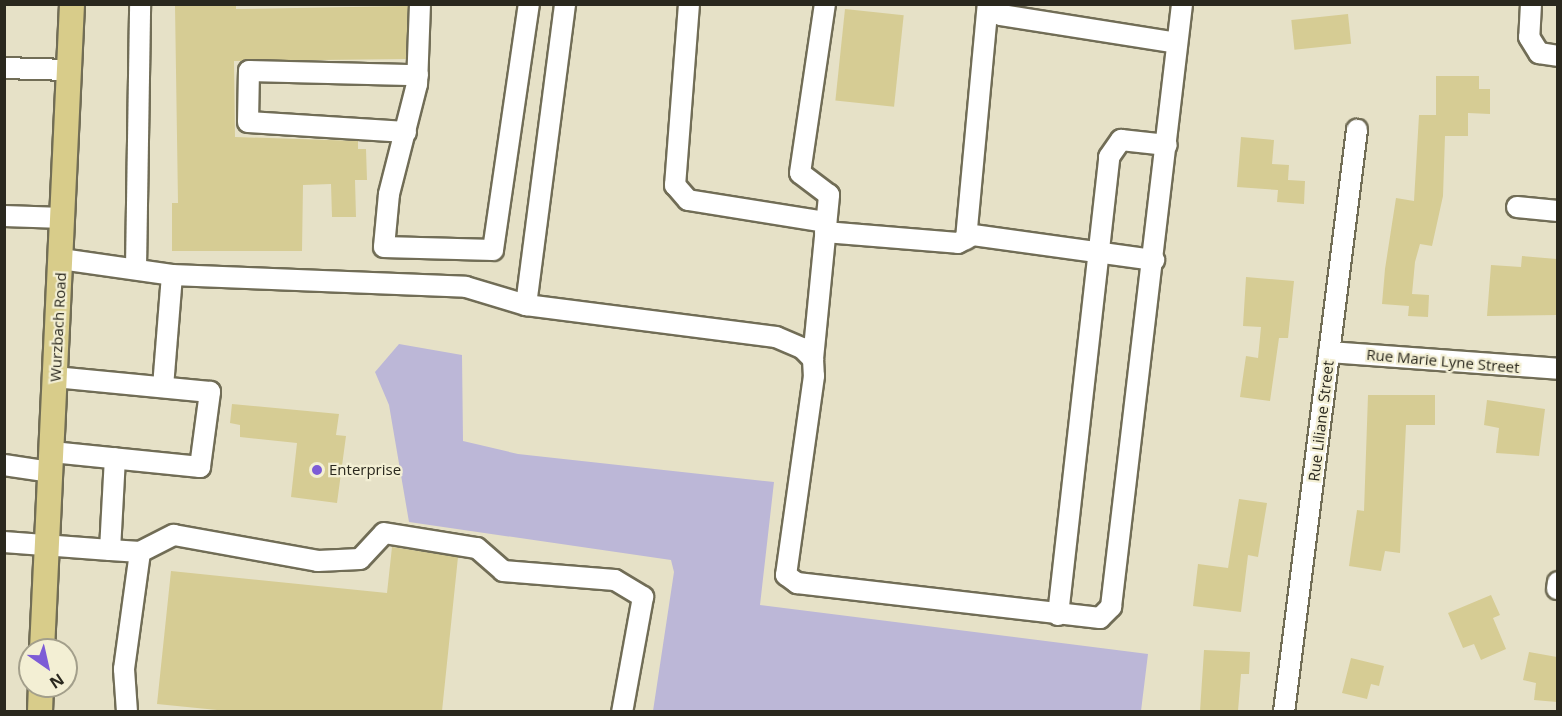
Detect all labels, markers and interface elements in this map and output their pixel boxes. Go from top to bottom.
street label: Wurzbach Road [46,272,70,382]
street label: Rue Marie Lyne Street [1366,345,1520,377]
street label: Rue Liliane Street [1305,359,1337,483]
place label: Enterprise [329,461,401,479]
marker: Enterprise [310,463,324,477]
north arrow [18,638,78,698]
text: N [45,669,68,694]

